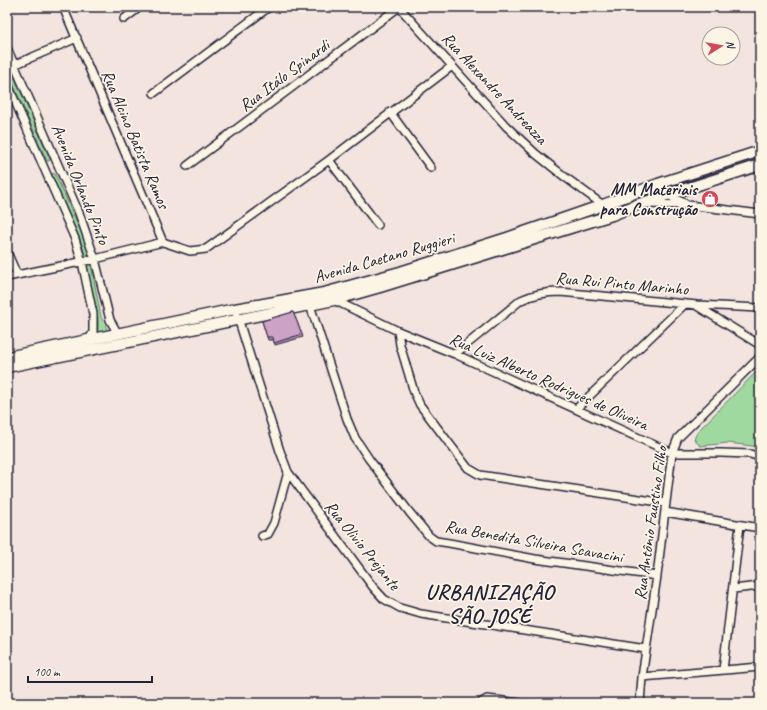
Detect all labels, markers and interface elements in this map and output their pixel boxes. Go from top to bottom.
north arrow [701,26,741,66]
street label: Rua Alexandre Andreazza [437,28,553,150]
street label: Rua Itálo Spinardi [235,34,335,116]
text: N [723,39,739,51]
street label: Rua Alcino Batista Ramos [97,67,175,213]
street label: Avenida Orlando Pinto [47,121,115,248]
place label: MM Materiais para Construção [600,179,699,220]
shop icon: MM Materiais para Construção [700,189,720,209]
street label: Avenida Caetano Ruggieri [312,227,458,288]
street label: Rua Rui Pinto Marinho [555,267,690,300]
street label: Rua Luiz Alberto Rodrigues de Oliveira [446,328,653,436]
street label: Rua Antônio Faustino Filho [629,443,672,601]
street label: Rua Olivio Prejante [320,496,406,595]
street label: Rua Benedita Silveira Scavacini [443,516,626,568]
district label: URBANIZAÇÃO SÃO JOSÉ [426,579,557,629]
scale bar [28,658,152,684]
text: 100 m [34,664,61,680]

